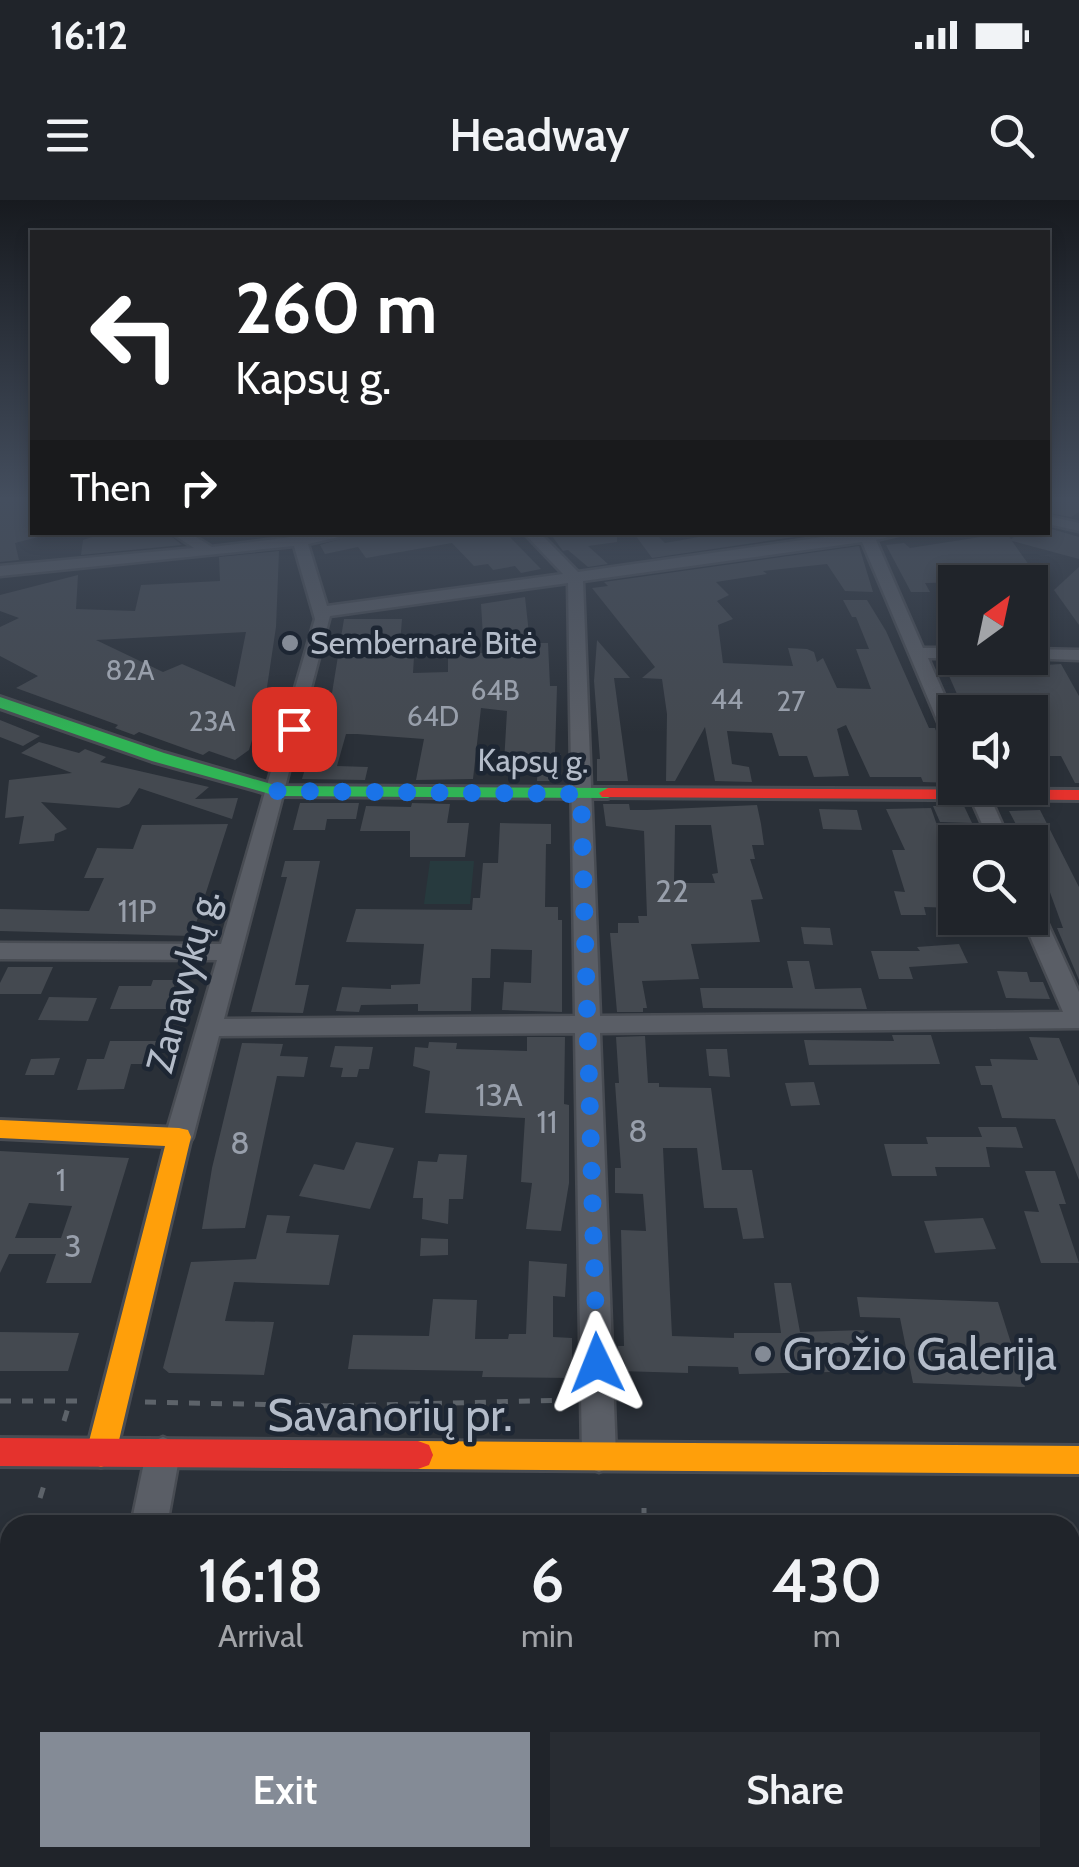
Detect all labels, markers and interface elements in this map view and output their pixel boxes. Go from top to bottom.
text: 16:12 [50,12,128,59]
icon: menu [40,108,95,163]
text: Headway [450,108,629,162]
icon: search [984,108,1039,163]
text: 260 m [235,265,437,351]
icon: left [70,270,200,400]
text: Kapsų g. [235,351,391,405]
icon: right [171,460,226,515]
text: Then [70,464,151,511]
north arrow [938,565,1048,675]
map controls [938,565,1048,935]
place label: Sembernarė Bitė [310,623,537,662]
marker: Sembernarė Bitė [279,632,301,654]
house number: 82A [106,653,155,687]
house number: 64B [471,673,519,707]
house number: 44 [711,682,743,716]
house number: 27 [777,684,805,718]
pin [252,687,337,772]
button: sound [938,695,1048,805]
house number: 64D [407,699,459,733]
icon: arrive [267,702,322,757]
house number: 23A [188,704,236,738]
street label: Kapsų g. [477,740,589,781]
button: search [938,825,1048,935]
house number: 22 [655,871,689,910]
street label: Zanavykų g. [136,884,230,1078]
house number: 11P [117,891,157,930]
house number: 13A [475,1075,523,1114]
house number: 11 [537,1102,557,1141]
house number: 8 [628,1111,648,1150]
house number: 8 [230,1123,250,1162]
house number: 1 [56,1160,66,1199]
house number: 3 [64,1226,82,1265]
position arrow [545,1311,649,1415]
place label: Grožio Galerija [783,1327,1057,1381]
marker: Grožio Galerija [752,1343,774,1365]
street label: Savanorių pr. [267,1388,513,1442]
text: 16:18 [198,1544,323,1617]
text: 6 [530,1544,564,1617]
text: 430 [771,1544,882,1617]
text: Arrival [218,1616,303,1655]
text: min [521,1616,574,1655]
text: m [813,1616,841,1655]
button: Exit [40,1732,530,1847]
button: Share [550,1732,1040,1847]

